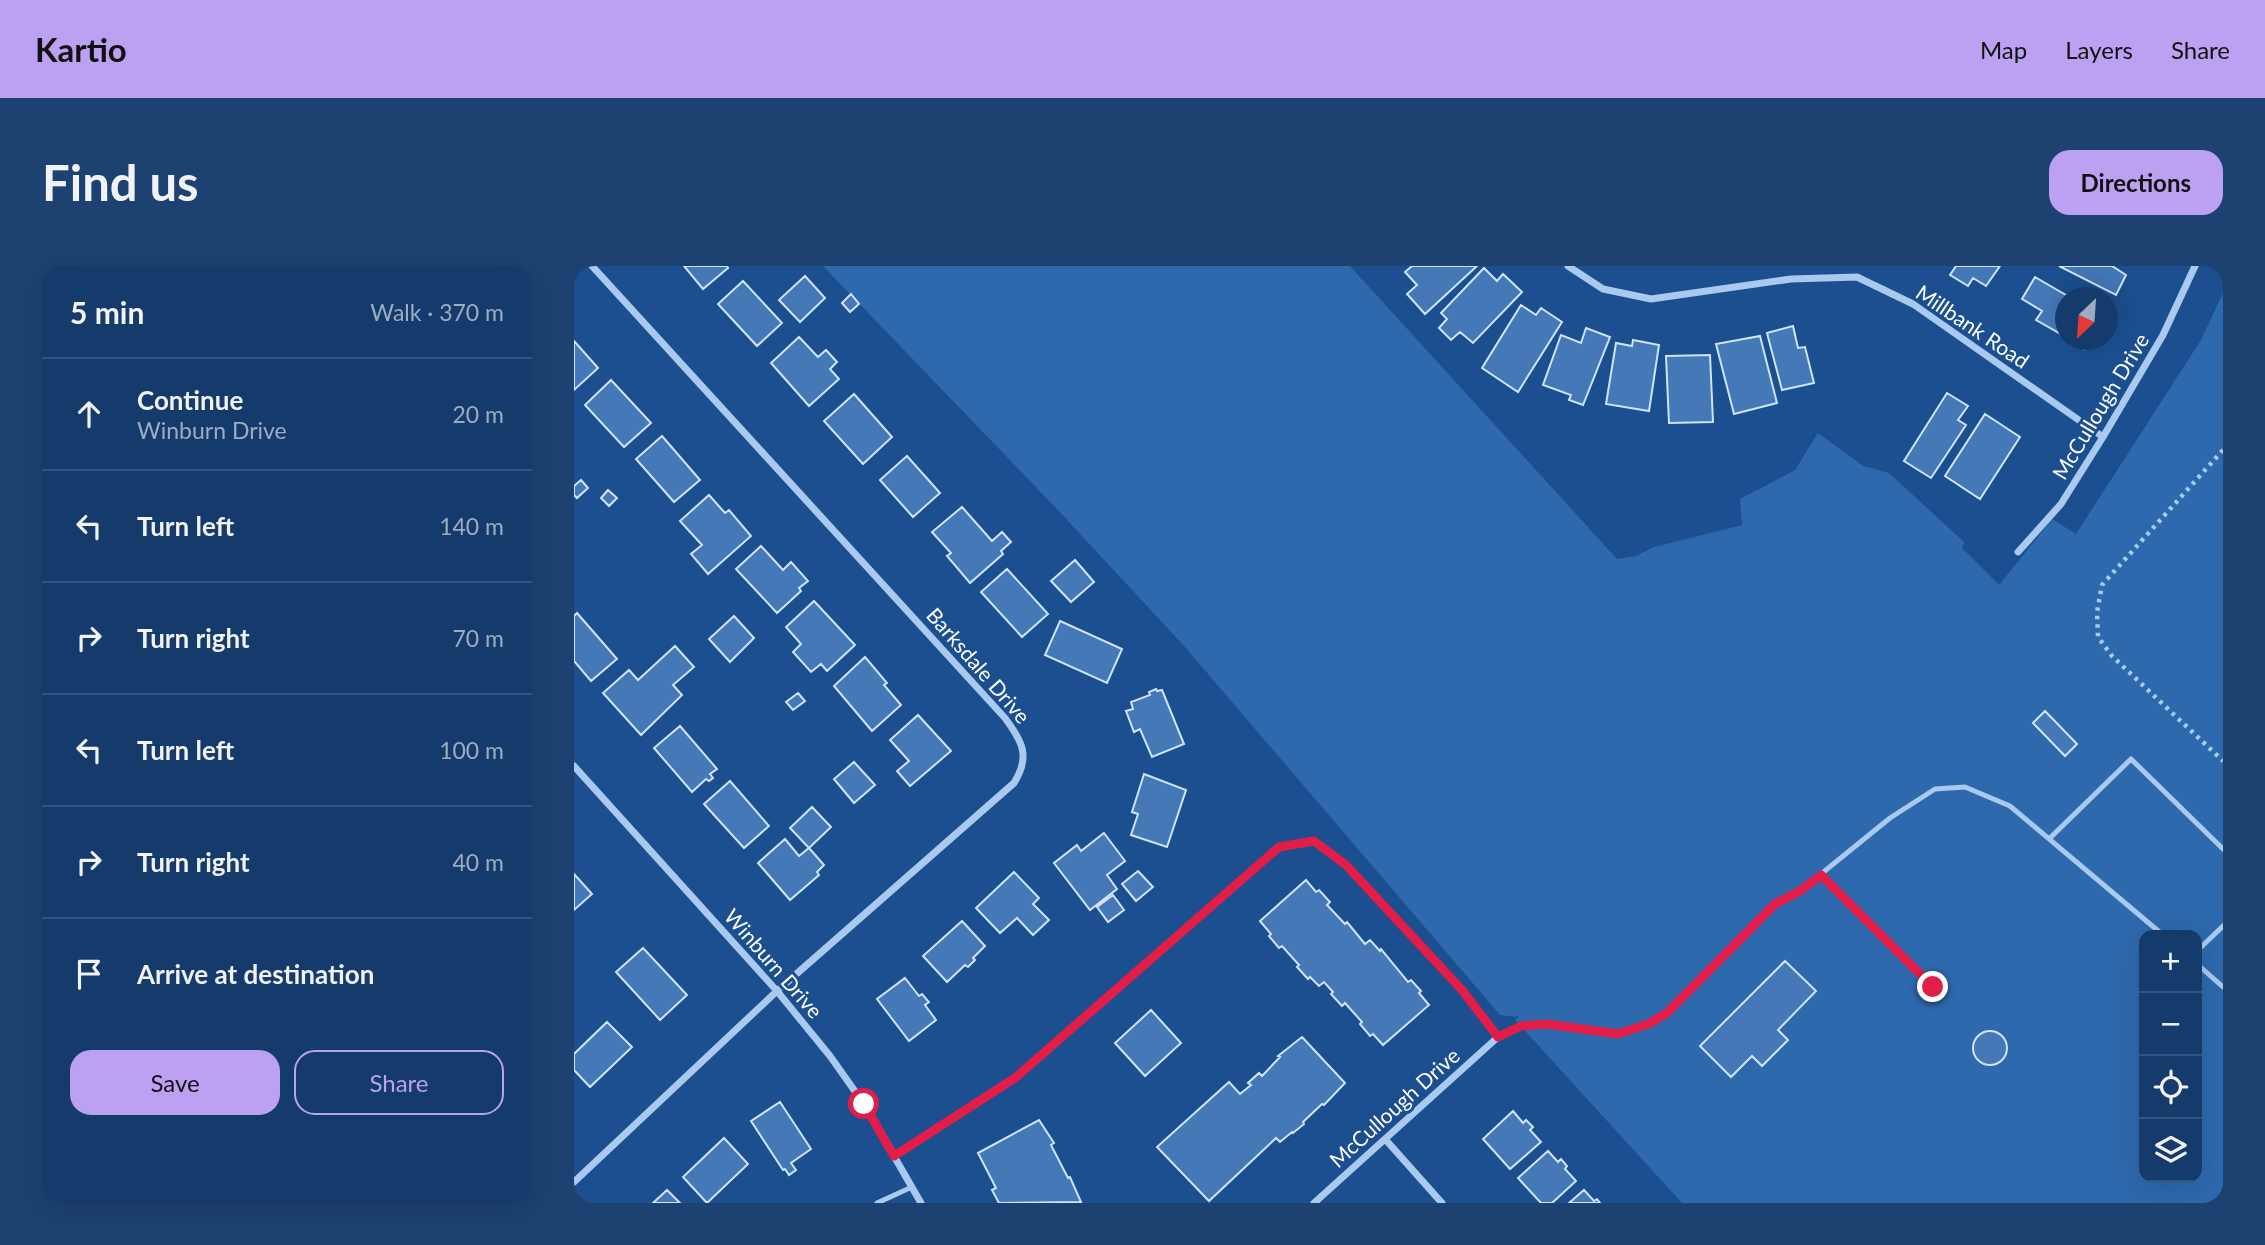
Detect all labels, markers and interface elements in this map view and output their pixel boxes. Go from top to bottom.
text: Kartio [35,29,127,69]
text: Map [1980,35,2027,64]
text: Layers [2065,35,2133,64]
text: Share [2171,35,2230,64]
button: Directions [2049,150,2223,215]
text: Find us [42,153,199,211]
street label: Millbank Road [1912,279,2034,373]
north arrow [2055,287,2118,350]
text: 5 min [70,294,144,330]
text: Walk · 370 m [370,298,504,326]
street label: McCullough Drive [2046,328,2154,484]
text: Continue [137,384,243,416]
icon: ahead [70,395,108,433]
text: 20 m [453,400,504,428]
text: Winburn Drive [137,416,287,444]
icon: left [70,507,108,545]
text: Turn left [137,510,234,542]
text: 140 m [439,512,504,540]
street label: Barksdale Drive [922,602,1036,728]
icon: right [70,619,108,657]
text: Turn right [137,622,250,654]
text: 70 m [453,624,504,652]
icon: left [70,731,108,769]
text: Turn left [137,734,234,766]
text: 100 m [439,736,504,764]
icon: right [70,843,108,881]
text: Turn right [137,846,250,878]
text: 40 m [453,848,504,876]
street label: Winburn Drive [720,903,828,1023]
map controls [2139,930,2202,1182]
button: + [2139,930,2202,993]
icon: arrive [70,955,108,993]
text: Arrive at destination [137,958,374,990]
route end [1917,971,1948,1002]
button: − [2139,993,2202,1056]
street label: McCullough Drive [1324,1042,1464,1172]
button: Save [70,1050,280,1115]
button: Share [294,1050,504,1115]
button: locate [2139,1056,2202,1119]
route start [848,1088,879,1119]
button: layers [2139,1119,2202,1182]

